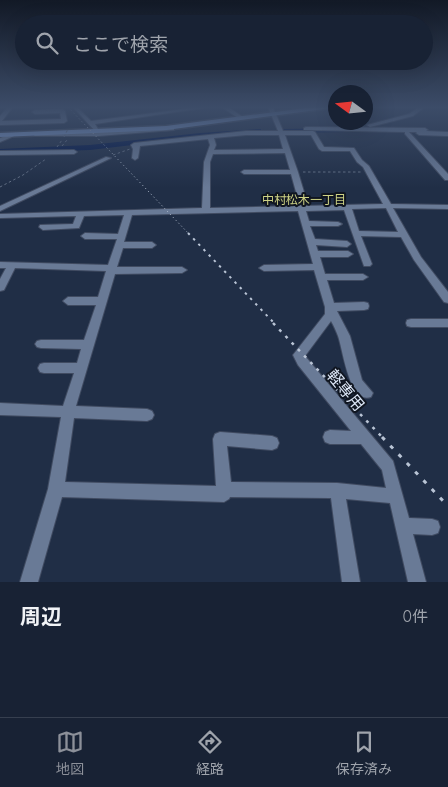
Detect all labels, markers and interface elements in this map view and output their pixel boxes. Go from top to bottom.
search box [15,15,433,70]
icon: search [33,29,61,57]
text: ここで検索 [73,32,168,56]
north arrow [328,85,373,130]
district label: 中村松木一丁目 [262,192,346,207]
street label: 軽専用 [323,365,369,415]
text: 周辺 [20,603,62,629]
text: 0件 [402,606,428,626]
tab: 地図 [56,728,84,778]
tab: 経路 [196,728,224,778]
tab: 保存済み [336,728,392,778]

